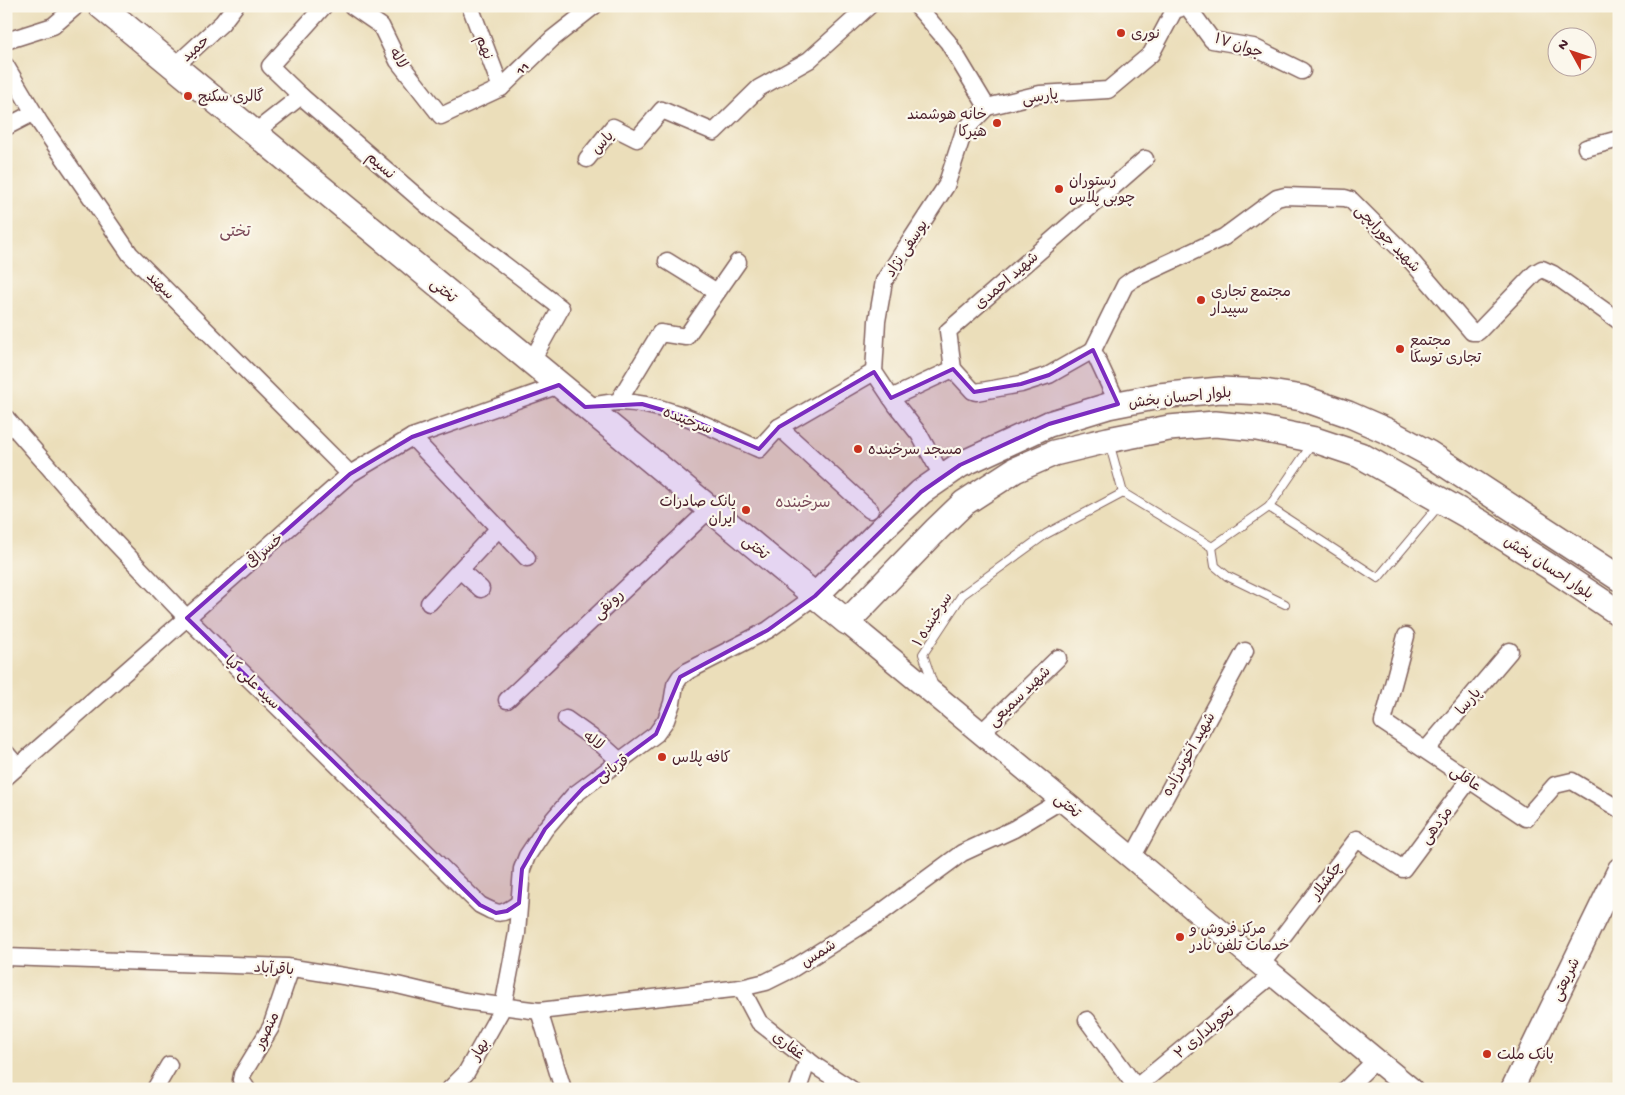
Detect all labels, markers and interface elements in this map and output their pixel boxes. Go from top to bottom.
place label: نوری [1131,26,1160,44]
marker: نوری [1115,27,1127,39]
north arrow [1548,28,1598,78]
street label: جوان ۱۷ [1212,31,1265,63]
street label: حمید [179,32,214,67]
street label: نهم [469,33,496,63]
text: N [1555,36,1573,54]
street label: لاله [384,45,410,73]
street label: 11 [512,59,534,81]
place label: گالری سکنج [198,87,264,107]
street label: پارسی [1021,87,1059,109]
marker: گالری سکنج [182,90,194,102]
place label: خانه هوشمند هیرکا [907,107,987,142]
marker: خانه هوشمند هیرکا [991,117,1003,129]
street label: یاس [588,128,619,159]
street label: نسیم [361,149,398,185]
place label: رستوران چوبی پلاس [1069,173,1135,208]
marker: رستوران چوبی پلاس [1053,183,1065,195]
street label: شهید جورابچی [1350,202,1423,277]
street label: یوسفی نژاد [882,217,933,281]
district label: تختی [219,224,251,243]
street label: شهید احمدی [972,249,1043,314]
street label: سهند [142,269,177,304]
street label: تختی [426,275,460,308]
place label: مجتمع تجاری سپیدار [1210,284,1291,319]
marker: مجتمع تجاری سپیدار [1195,294,1207,306]
place label: مجتمع تجاری توسکا [1410,333,1482,368]
marker: مجتمع تجاری توسکا [1394,343,1406,355]
street label: بلوار احسان بخش [1128,385,1233,413]
street label: سرخبنده [660,404,715,440]
place label: مسجد سرخبنده [868,442,962,460]
marker: مسجد سرخبنده [852,443,864,455]
place label: یانک صادرات ایران [660,494,736,529]
district label: سرخبنده [775,495,831,514]
marker: یانک صادرات ایران [740,504,752,516]
street label: خسراقی [240,527,288,573]
street label: تختی [738,532,772,565]
street label: بلوار احسان بخش [1500,533,1596,604]
street label: رونقی [590,587,628,624]
street label: سرخبنده ۱ [910,589,957,651]
street label: سید علی کیا [220,653,283,714]
street label: شهید سمیعی [985,663,1055,732]
street label: پارسا [1453,685,1486,720]
street label: شهید آخوندزاده [1158,709,1220,800]
street label: لاله [579,728,607,755]
place label: کافه پلاس [672,750,731,768]
marker: کافه پلاس [656,751,668,763]
street label: قربانی [593,752,633,787]
street label: عاقلی [1446,763,1484,797]
street label: تختی [1050,790,1084,823]
street label: مژدهی [1418,804,1458,849]
street label: چکشلار [1307,859,1348,905]
place label: مرکز فروش و خدمات تلفن نادر [1189,921,1289,956]
marker: مرکز فروش و خدمات تلفن نادر [1174,931,1186,943]
street label: شمس [798,937,840,973]
street label: شریعتی [1549,955,1585,1005]
street label: باقرآباد [253,959,295,980]
street label: تحویلداری ۲ [1171,1003,1240,1064]
street label: منصور [251,1009,284,1053]
street label: غفاری [768,1028,807,1065]
street label: بهار [467,1036,494,1065]
place label: بانک ملت [1497,1047,1554,1065]
marker: بانک ملت [1481,1048,1493,1060]

